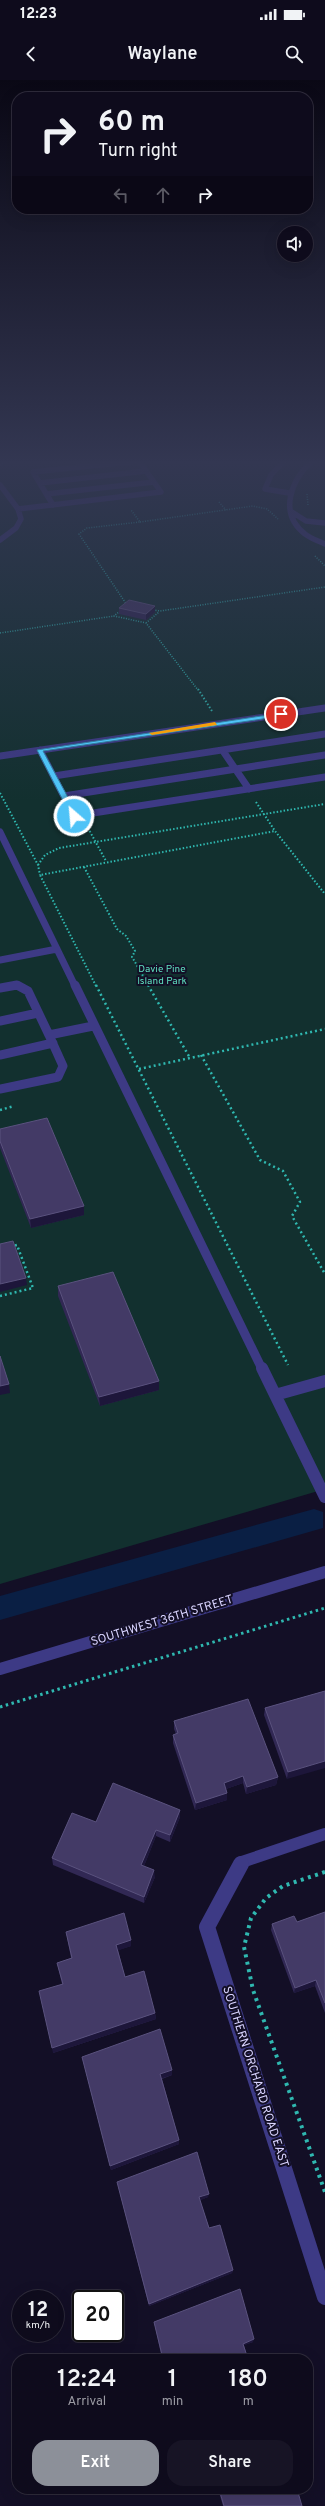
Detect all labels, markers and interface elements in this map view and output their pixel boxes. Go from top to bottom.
text: 12:23 [20,5,57,24]
icon: back [20,43,42,65]
text: Waylane [128,43,197,66]
icon: search [283,43,305,65]
text: 60 m [98,105,165,141]
icon: right [32,108,84,160]
text: Turn right [98,140,178,163]
icon: left [110,184,132,206]
icon: ahead [152,184,174,206]
icon: right [194,184,216,206]
map controls [277,226,313,262]
button: sound [277,226,313,262]
pin [264,697,298,731]
icon: arrive [270,703,292,725]
position arrow [53,795,95,837]
park label: Davie Pine Island Park [137,963,187,988]
street label: SOUTHWEST 36TH STREET [89,1592,235,1650]
street label: SOUTHERN ORCHARD ROAD EAST [218,1984,292,2170]
speed limit sign: 20 [72,2290,124,2342]
text: 12 [28,2298,48,2324]
text: km/h [26,2319,50,2332]
text: 12:24 [57,2365,117,2395]
text: 1 [168,2365,177,2395]
text: 180 [228,2365,268,2395]
text: Arrival [67,2394,106,2410]
text: min [162,2394,183,2410]
text: m [243,2394,254,2410]
button: Exit [32,2440,159,2486]
button: Share [167,2440,293,2486]

